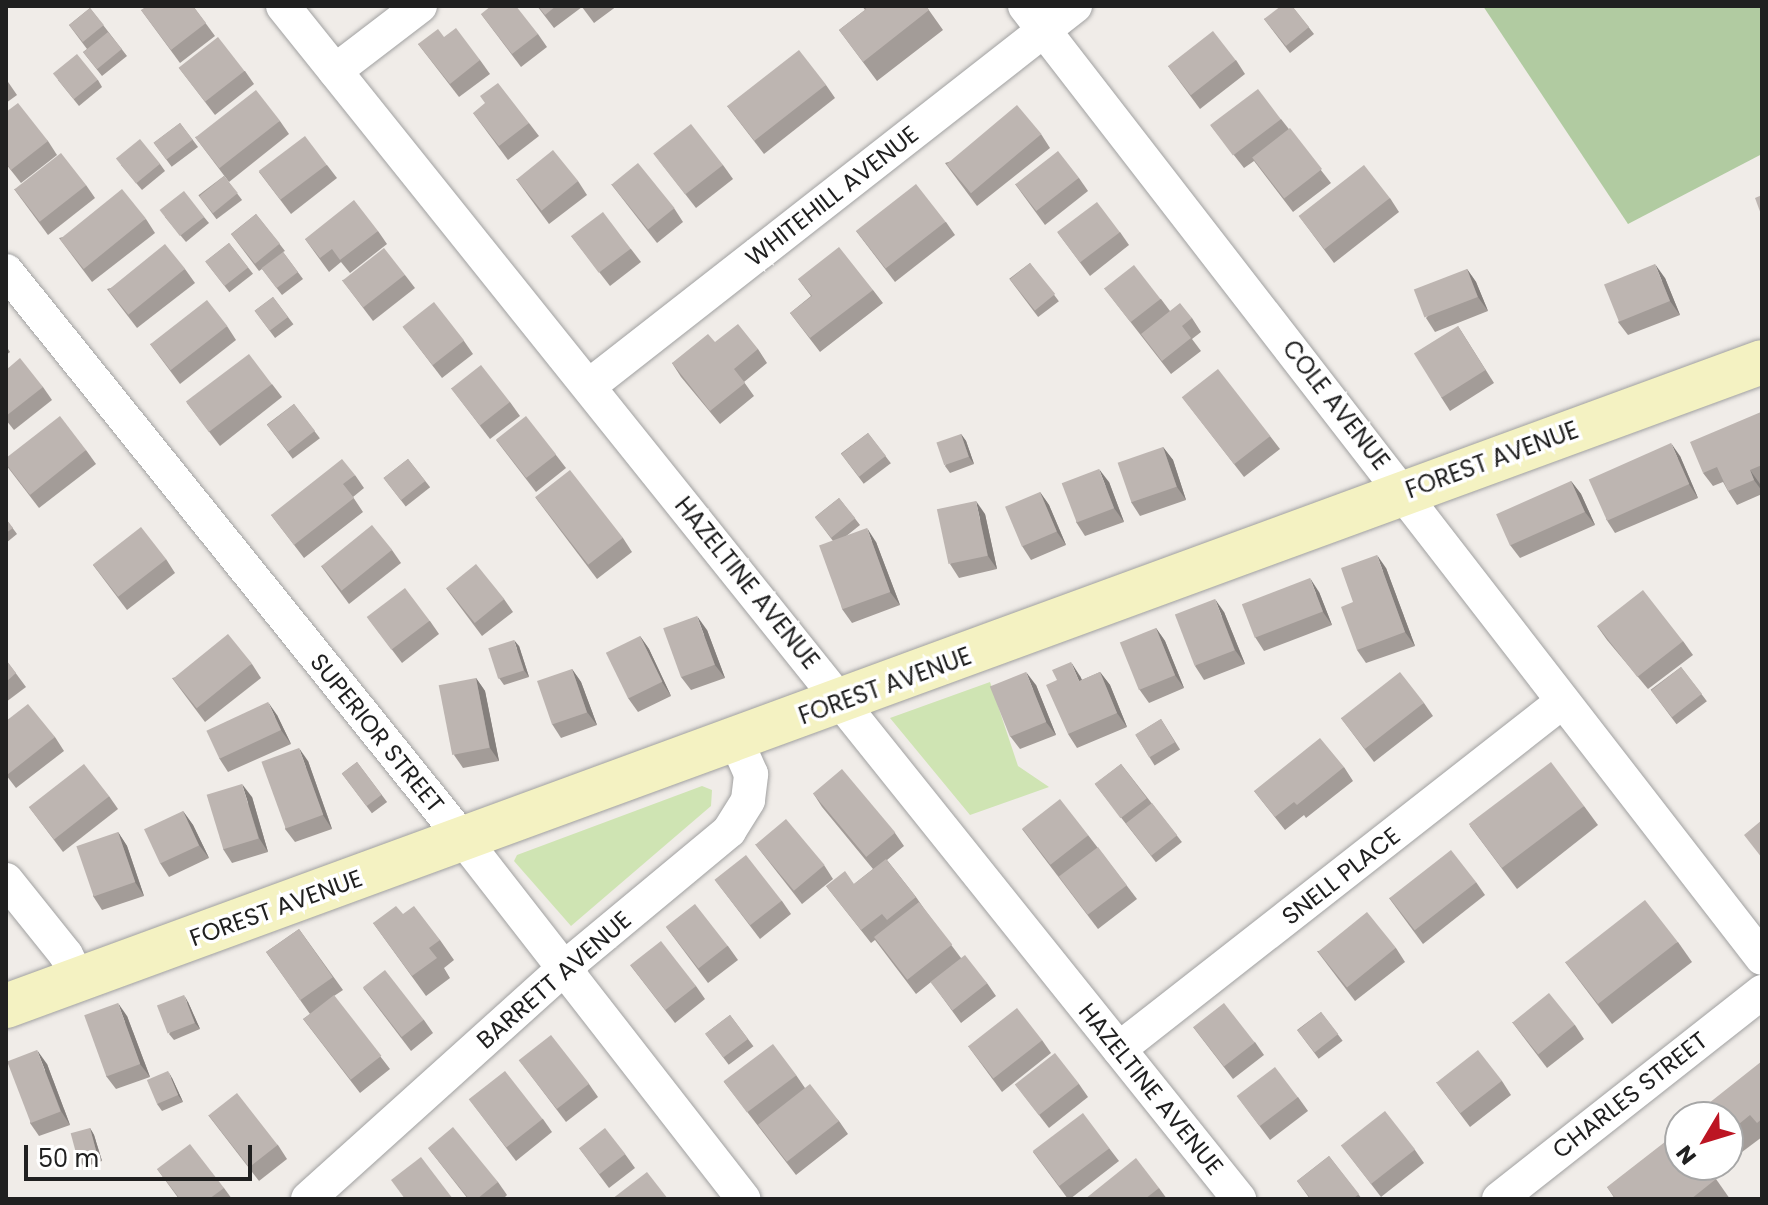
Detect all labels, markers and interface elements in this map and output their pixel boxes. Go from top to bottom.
street label: WHITEHILL AVENUE [740,120,924,272]
street label: COLE AVENUE [1276,334,1396,476]
street label: FOREST AVENUE [1402,415,1582,505]
street label: HAZELTINE AVENUE [669,491,825,675]
street label: FOREST AVENUE [795,641,975,731]
street label: SUPERIOR STREET [304,648,450,818]
street label: SNELL PLACE [1276,821,1406,931]
street label: FOREST AVENUE [186,863,366,953]
street label: BARRETT AVENUE [471,905,637,1055]
street label: HAZELTINE AVENUE [1073,997,1229,1181]
street label: CHARLES STREET [1547,1026,1713,1164]
north arrow [1664,1101,1744,1181]
scale bar [28,1129,256,1179]
text: N [1669,1139,1704,1171]
text: 50 m [38,1142,99,1175]

